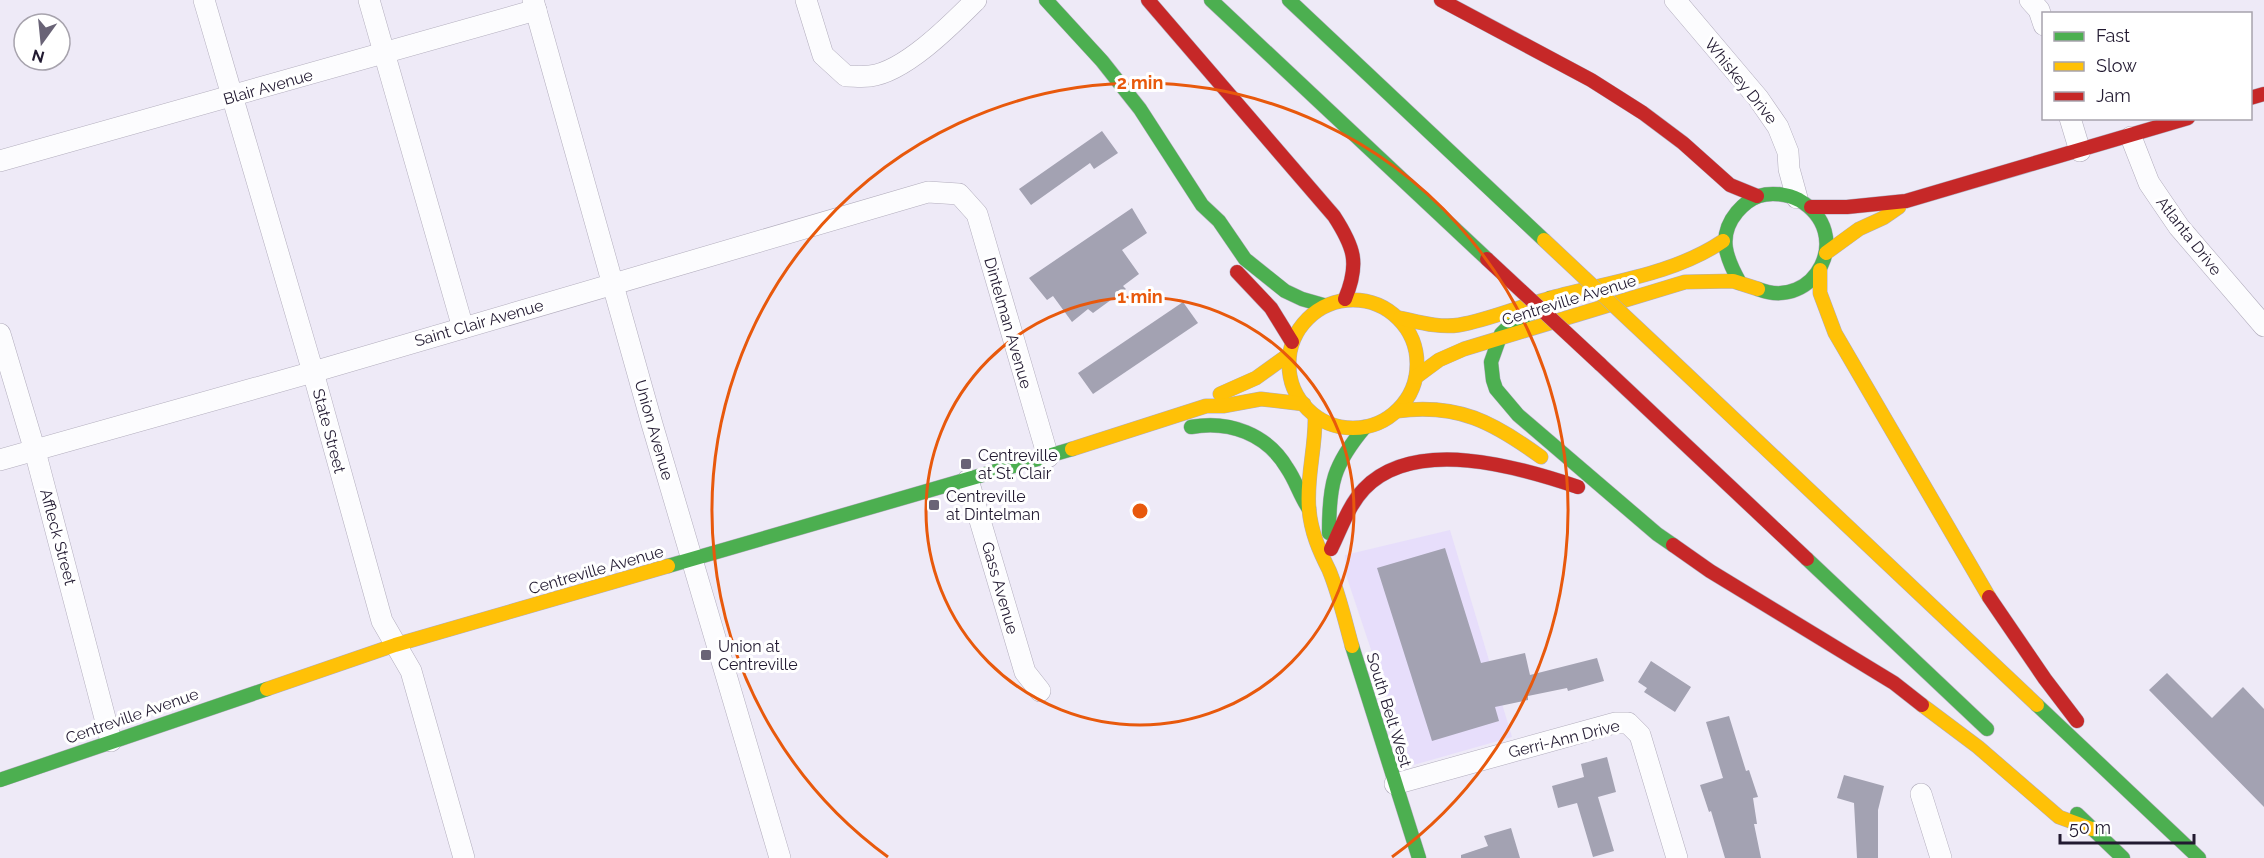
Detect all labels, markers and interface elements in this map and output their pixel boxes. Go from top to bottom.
north arrow [12,12,72,72]
legend [2042,12,2252,120]
text: Fast [2096,25,2130,46]
street label: Whiskey Drive [1701,34,1781,128]
text: N [30,45,47,67]
text: Slow [2096,55,2137,76]
street label: Blair Avenue [221,65,315,109]
text: 2 min [1117,72,1163,93]
text: Jam [2096,85,2131,106]
street label: Atlanta Drive [2152,193,2226,279]
street label: Dintelman Avenue [980,255,1036,391]
street label: Centreville Avenue [1500,271,1638,329]
text: 1 min [1117,286,1163,307]
street label: Saint Clair Avenue [412,296,546,350]
street label: Union Avenue [631,378,677,482]
street label: State Street [309,387,350,476]
place label: Centreville at St. Clair [978,446,1058,483]
marker: Centreville at St. Clair [959,457,973,471]
street label: Affleck Street [36,487,80,588]
place label: Centreville at Dintelman [946,487,1040,524]
marker: Centreville at Dintelman [927,498,941,512]
centre of rings [1130,501,1150,521]
street label: Gass Avenue [978,540,1022,636]
street label: Centreville Avenue [526,542,666,598]
place label: Union at Centreville [718,637,798,674]
marker: Union at Centreville [699,648,713,662]
street label: South Belt West [1363,650,1416,770]
street label: Centreville Avenue [63,684,201,748]
street label: Gerri-Ann Drive [1506,716,1622,762]
scale bar [2060,807,2194,845]
text: 50 m [2069,817,2111,838]

